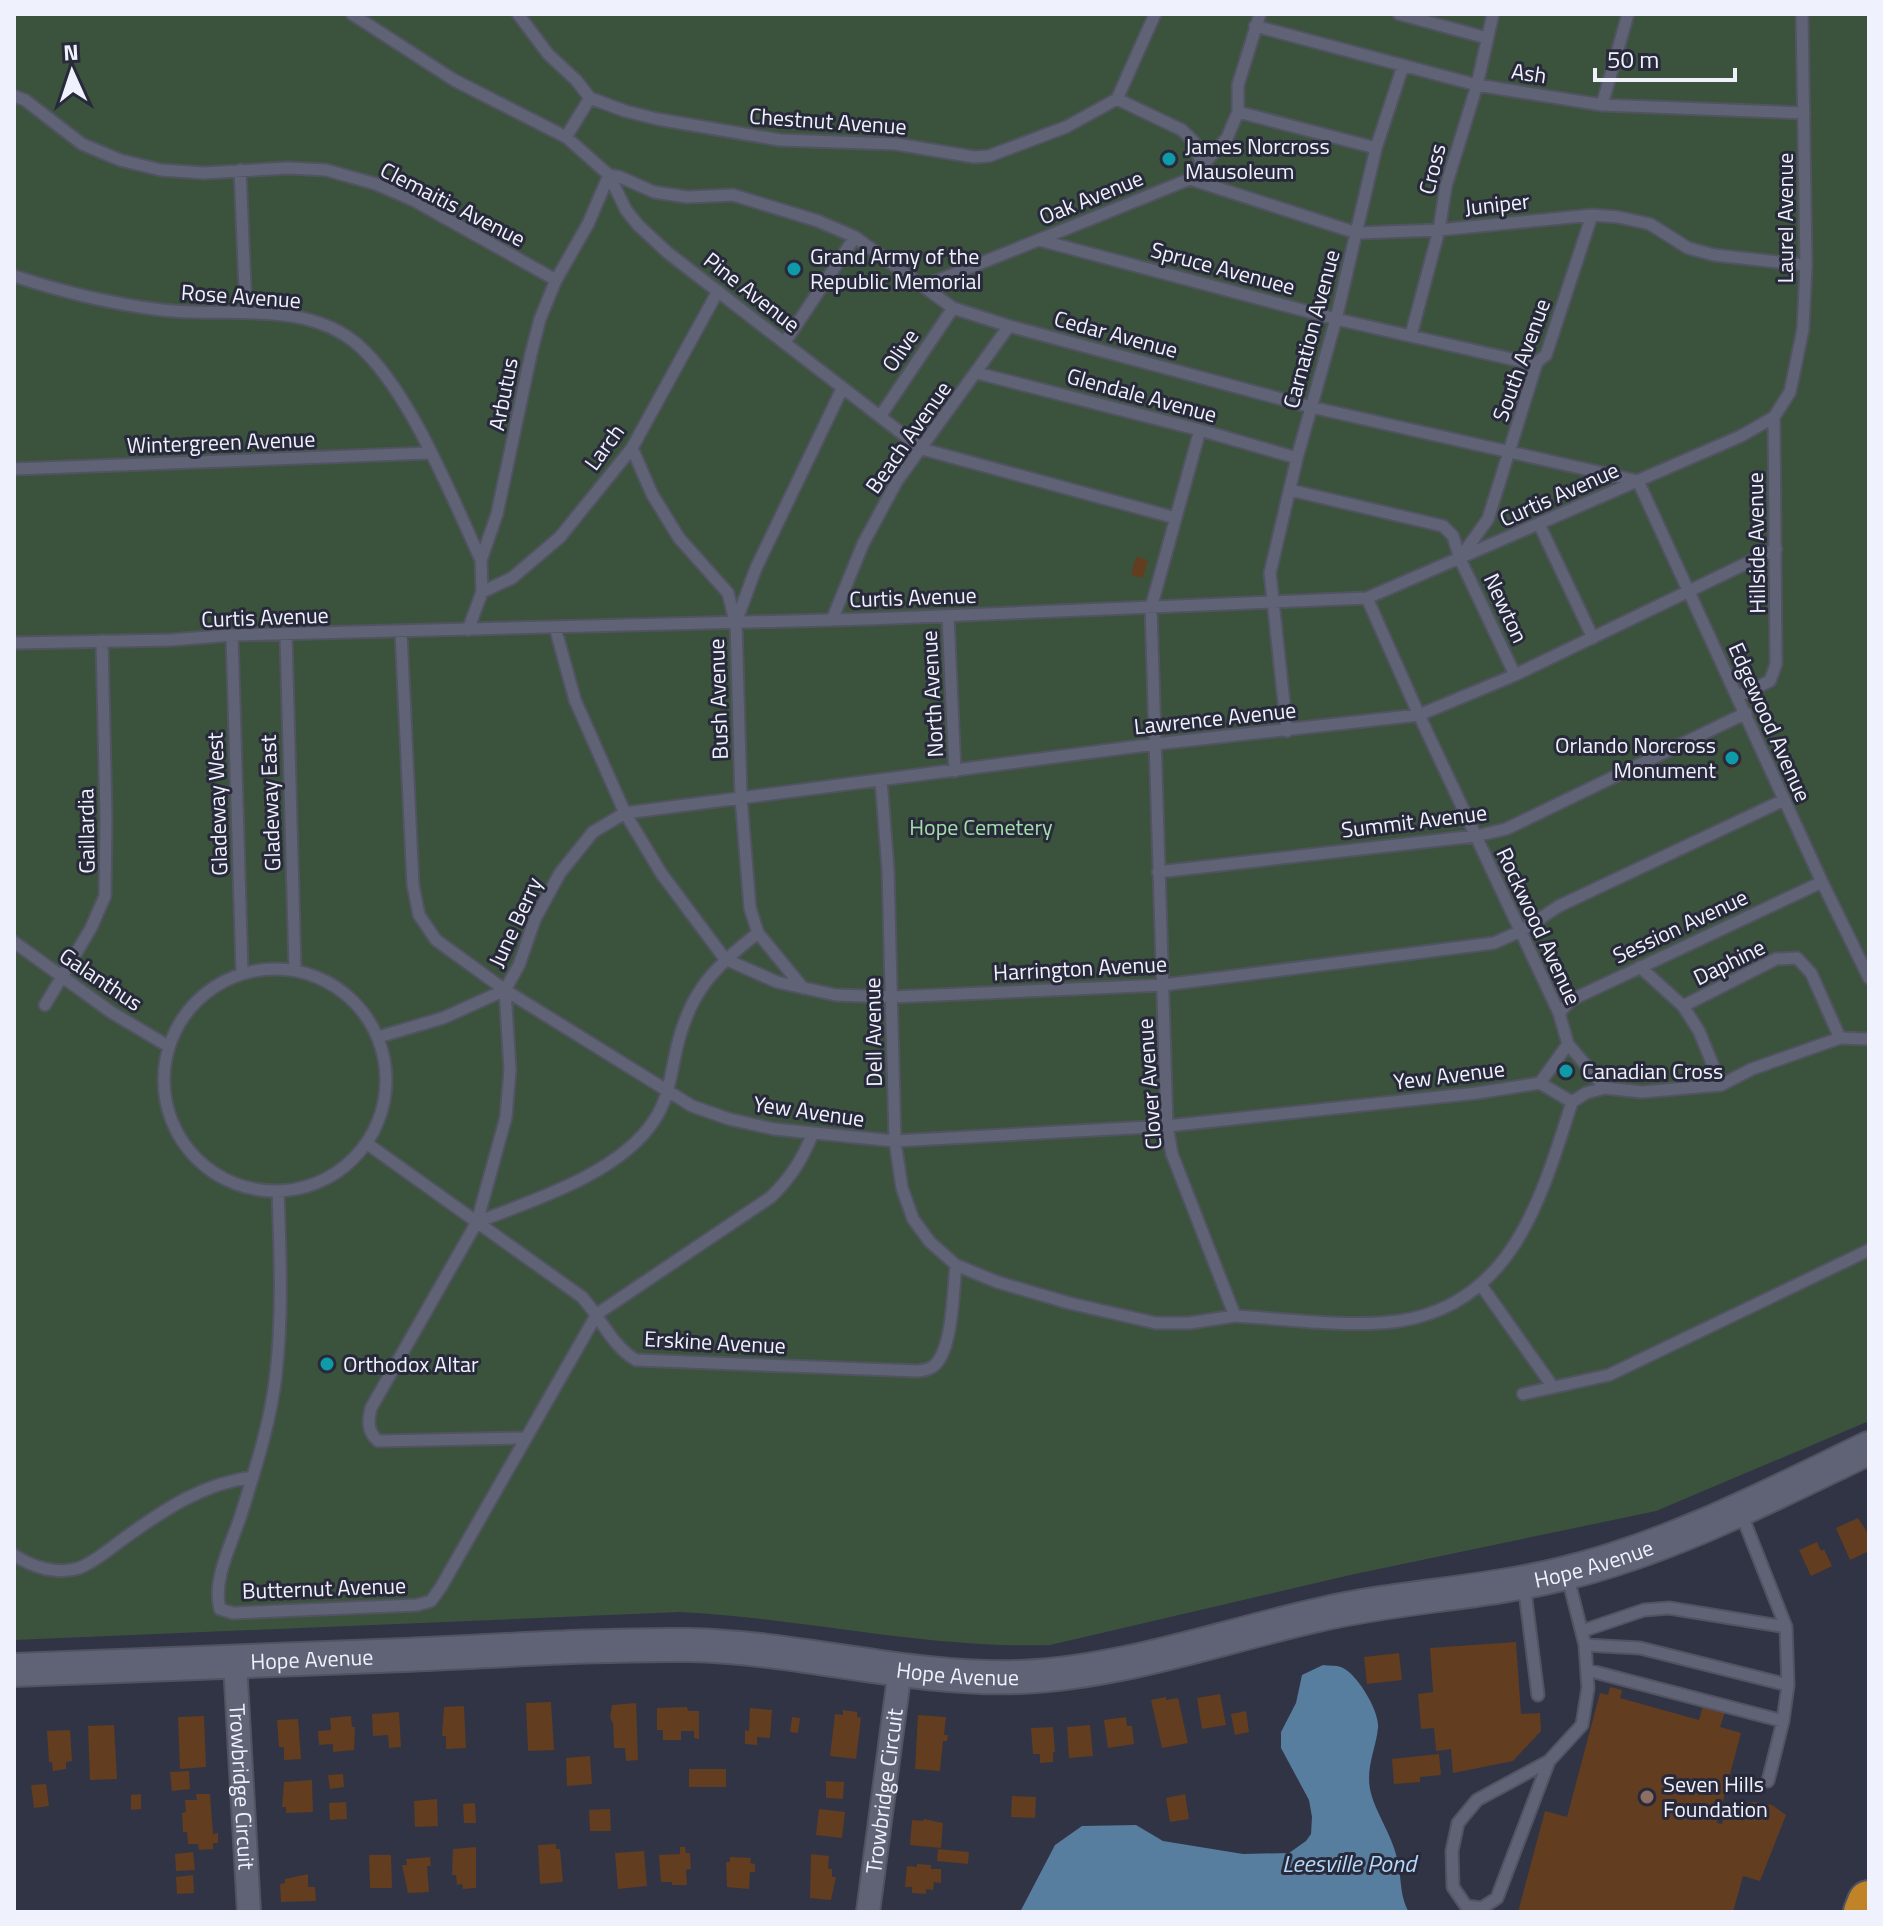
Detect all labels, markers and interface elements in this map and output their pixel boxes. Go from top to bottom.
north arrow [32,32,112,112]
scale bar [1595,32,1735,82]
text: N [62,35,79,69]
text: 50 m [1607,41,1659,77]
street label: Ash [1509,53,1549,93]
street label: Chestnut Avenue [748,99,908,143]
place label: James Norcross Mausoleum [1185,129,1330,188]
street label: Cross [1409,140,1455,198]
marker: James Norcross Mausoleum [1160,150,1178,168]
street label: Clemaitis Avenue [375,153,531,255]
street label: Laurel Avenue [1768,153,1802,283]
street label: Oak Avenue [1034,161,1148,233]
street label: Juniper [1463,184,1531,224]
street label: Spruce Avenuee [1147,232,1299,304]
place label: Grand Army of the Republic Memorial [810,239,982,298]
street label: Pine Avenue [696,243,808,341]
street label: Carnation Avenue [1273,246,1349,412]
marker: Grand Army of the Republic Memorial [785,260,803,278]
street label: Rose Avenue [180,275,302,317]
street label: South Avenue [1483,294,1559,426]
street label: Cedar Avenue [1050,301,1182,367]
street label: Olive [873,321,927,379]
street label: Arbutus [479,355,527,433]
street label: Glendale Avenue [1063,359,1221,431]
street label: Beach Avenue [857,374,959,500]
street label: Larch [575,417,633,477]
street label: Wintergreen Avenue [126,422,316,462]
street label: Curtis Avenue [1494,453,1624,535]
street label: Hillside Avenue [1738,472,1774,614]
street label: Newton [1475,567,1537,649]
street label: Curtis Avenue [849,578,977,616]
street label: Curtis Avenue [201,598,329,636]
street label: North Avenue [912,630,952,758]
street label: Edgewood Avenue [1720,637,1820,807]
street label: Bush Avenue [699,638,737,760]
street label: Lawrence Avenue [1132,693,1298,743]
place label: Orlando Norcross Monument [1555,728,1716,787]
street label: Gladeway West [197,731,236,876]
street label: Gladeway East [251,734,289,872]
marker: Orlando Norcross Monument [1723,749,1741,767]
street label: Gaillardia [68,788,104,874]
street label: Summit Avenue [1339,795,1489,847]
park label: Hope Cemetery [909,810,1053,844]
street label: Rockwood Avenue [1488,842,1590,1010]
street label: June Berry [479,871,551,973]
street label: Session Avenue [1607,880,1753,972]
street label: Daphine [1687,930,1771,994]
street label: Galanthus [53,939,149,1019]
street label: Harrington Avenue [992,946,1168,990]
street label: Dell Avenue [855,977,891,1087]
street label: Clover Avenue [1127,1017,1171,1151]
street label: Yew Avenue [1391,1051,1507,1099]
place label: Canadian Cross [1582,1054,1723,1088]
marker: Canadian Cross [1557,1062,1575,1080]
street label: Yew Avenue [751,1086,867,1136]
street label: Erskine Avenue [643,1321,787,1363]
place label: Orthodox Altar [343,1347,479,1381]
marker: Orthodox Altar [318,1355,336,1373]
street label: Hope Avenue [1531,1530,1658,1597]
street label: Butternut Avenue [241,1568,407,1608]
street label: Hope Avenue [250,1639,374,1679]
street label: Hope Avenue [894,1652,1019,1694]
street label: Trowbridge Circuit [220,1703,264,1871]
street label: Trowbridge Circuit [856,1706,912,1876]
place label: Seven Hills Foundation [1663,1767,1768,1826]
marker: Seven Hills Foundation [1638,1788,1656,1806]
water label: Leesville Pond [1282,1845,1419,1881]

